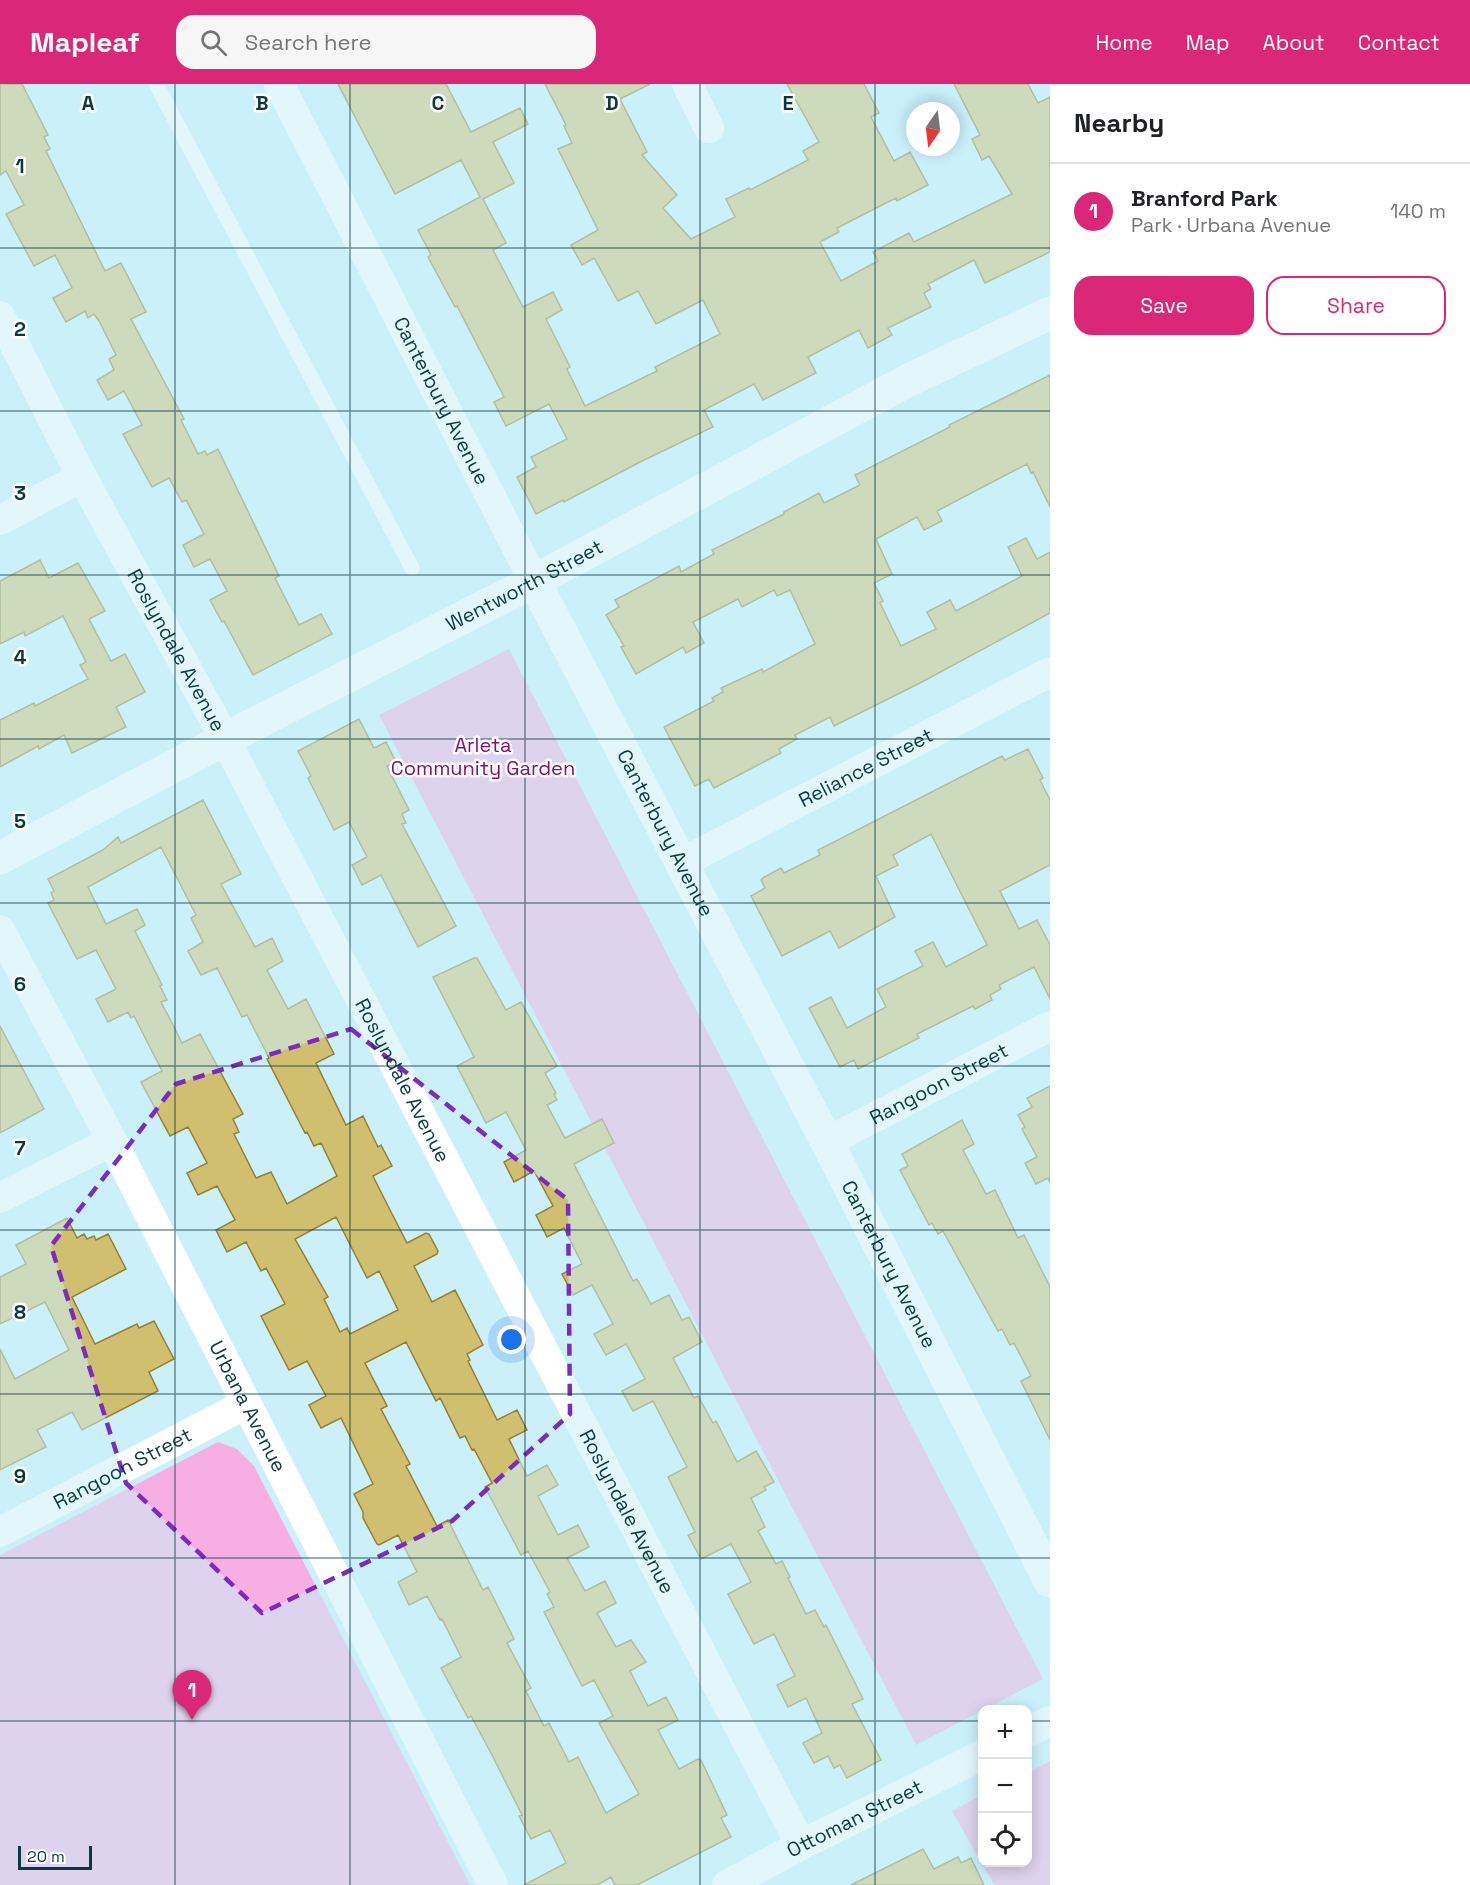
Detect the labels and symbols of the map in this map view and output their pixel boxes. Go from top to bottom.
text: A [82,90,95,116]
text: B [255,90,269,116]
text: C [432,90,445,116]
text: D [605,90,619,116]
text: E [782,90,794,116]
north arrow [906,102,960,156]
text: 1 [15,153,25,179]
street label: Canterbury Avenue [388,312,495,489]
text: 2 [14,316,26,342]
text: 3 [14,480,26,506]
street label: Wentworth Street [441,533,607,637]
street label: Roslyndale Avenue [122,564,231,736]
text: 4 [14,644,27,670]
street label: Reliance Street [794,722,937,813]
park label: Arleta Community Garden [391,732,575,781]
street label: Canterbury Avenue [611,745,720,921]
text: 5 [14,808,26,834]
text: 6 [14,971,26,997]
street label: Roslyndale Avenue [349,994,456,1167]
street label: Rangoon Street [865,1037,1012,1131]
text: 7 [14,1135,26,1161]
street label: Canterbury Avenue [836,1176,943,1353]
text: 8 [14,1299,26,1325]
your location [497,1325,526,1354]
street label: Urbana Avenue [203,1336,292,1477]
street label: Rangoon Street [49,1422,196,1515]
street label: Roslyndale Avenue [574,1425,681,1598]
text: 9 [14,1463,26,1489]
pin: 1 [172,1670,212,1720]
street label: Ottoman Street [782,1774,927,1863]
scale bar [18,1843,92,1870]

